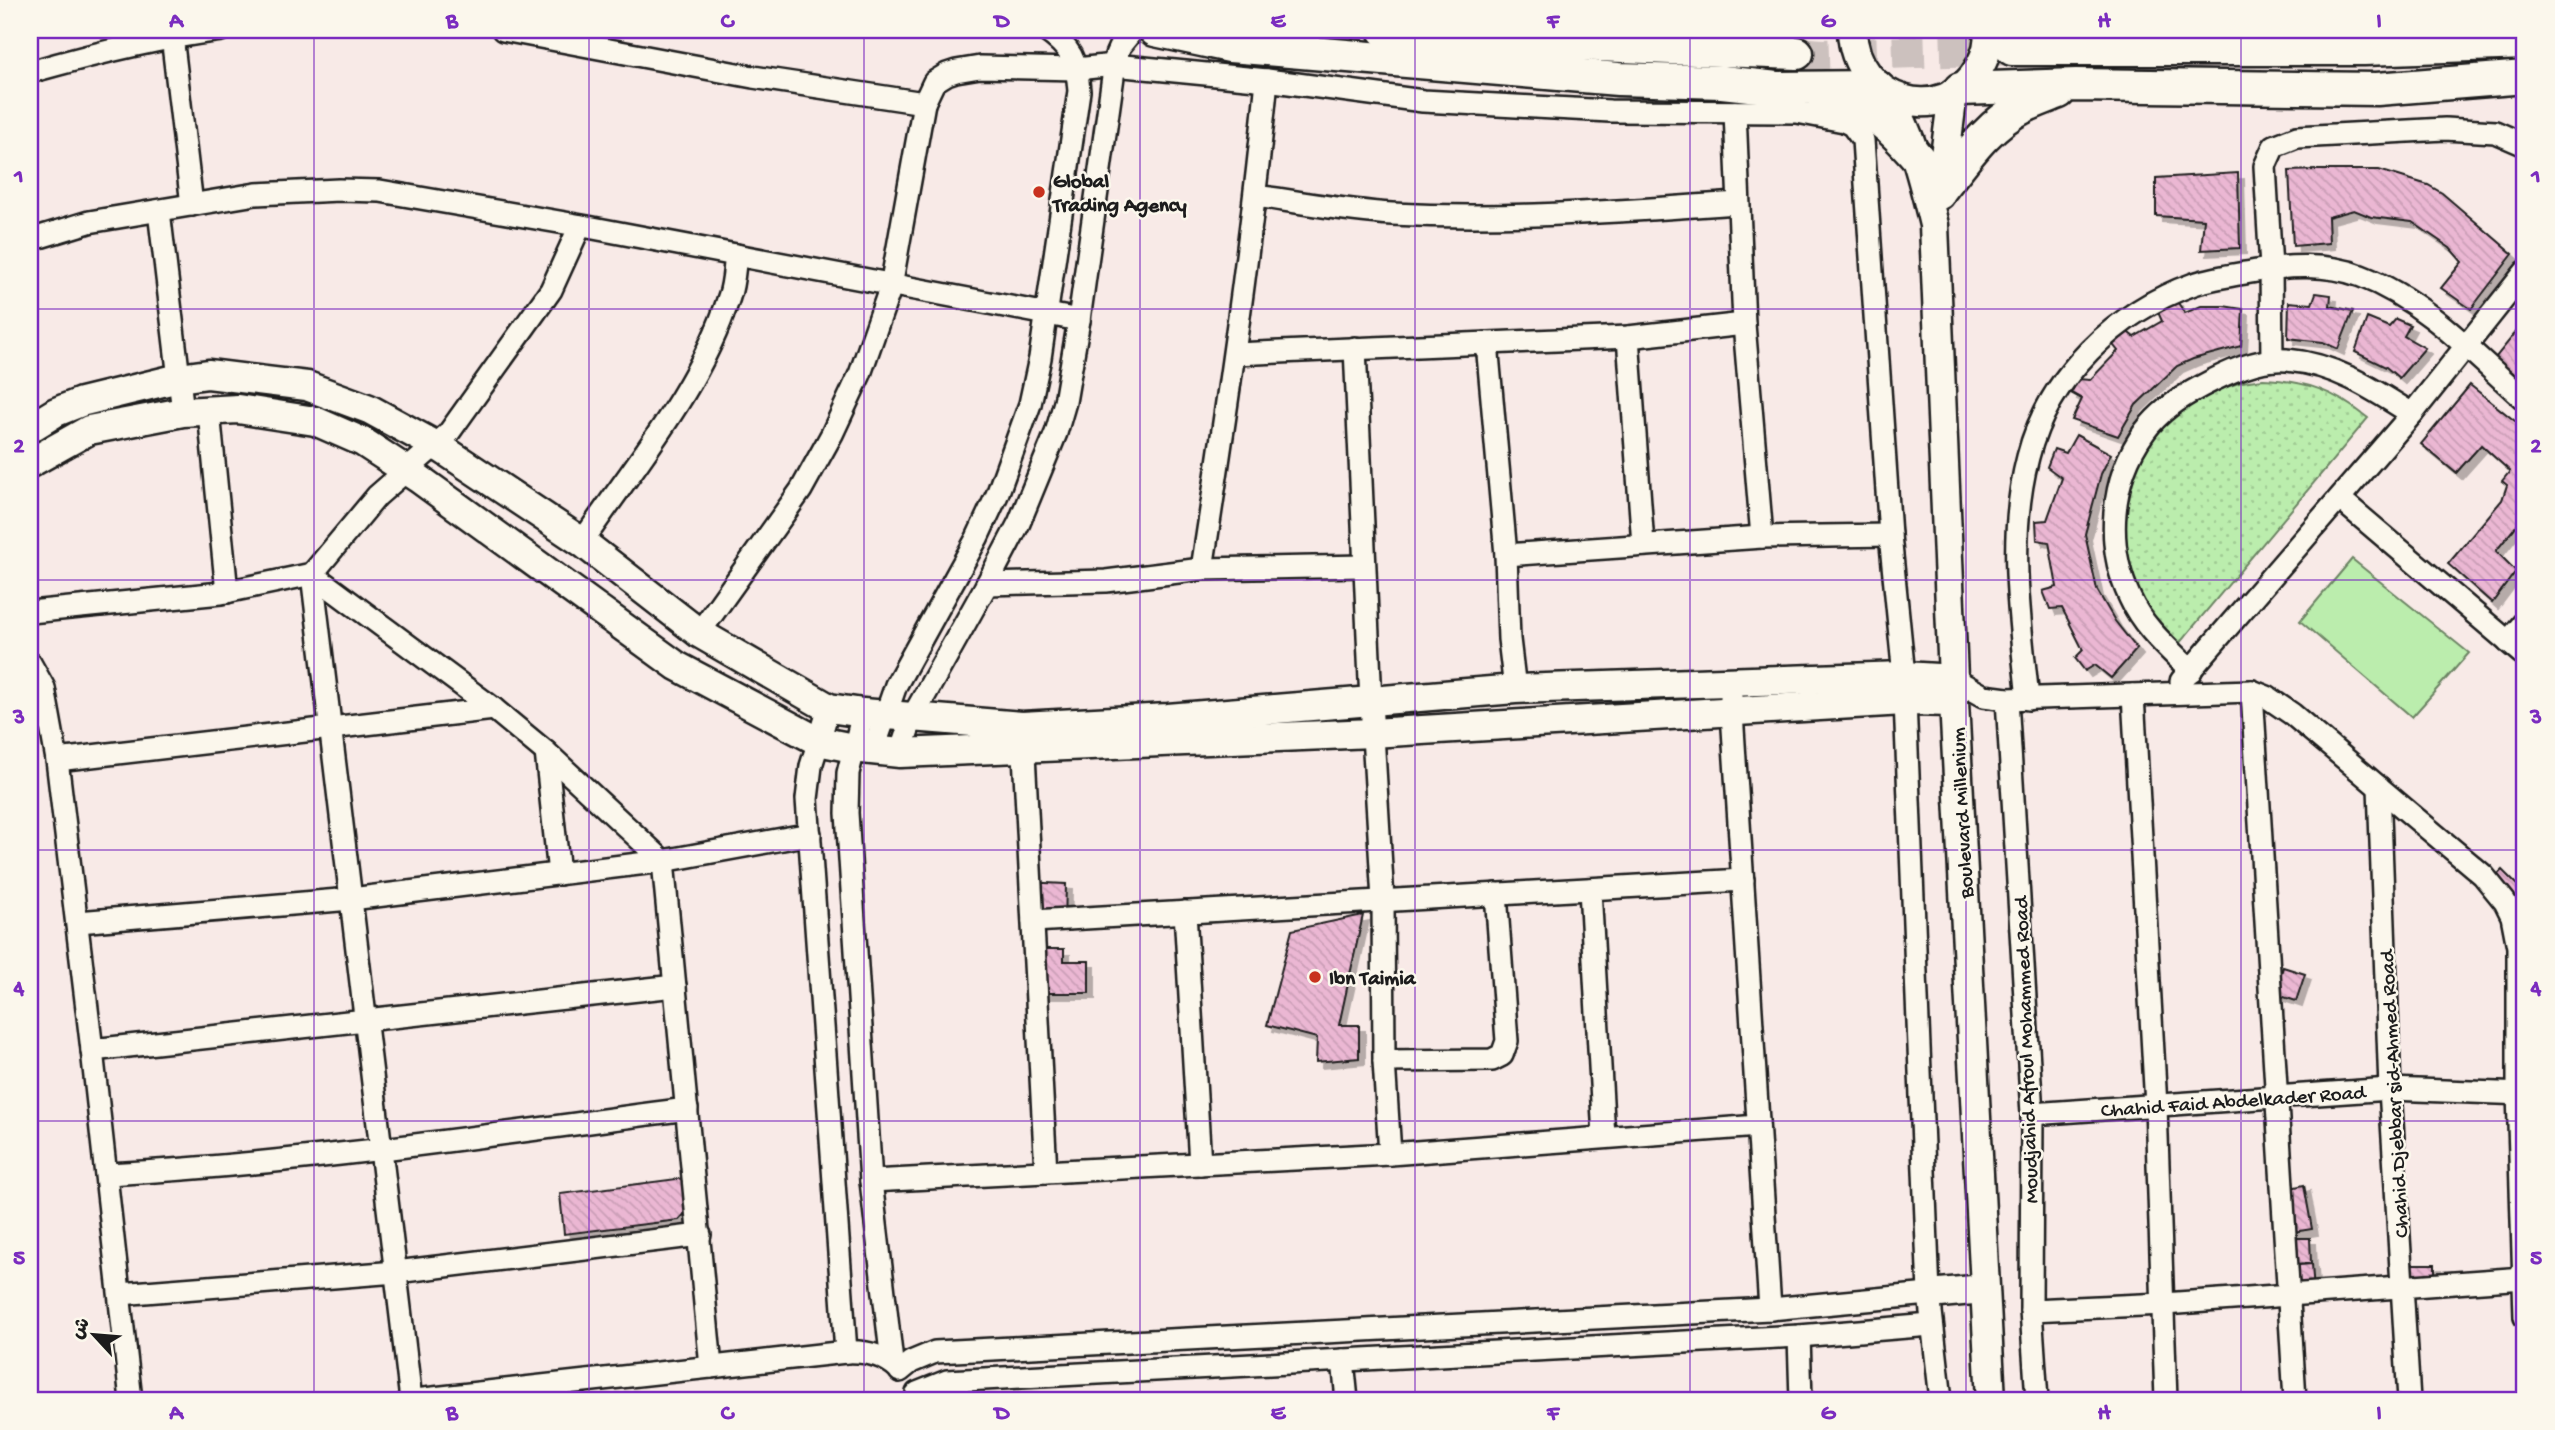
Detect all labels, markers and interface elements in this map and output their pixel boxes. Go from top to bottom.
text: A [168,9,184,36]
text: B [445,9,459,36]
text: C [721,9,736,36]
text: D [993,9,1011,36]
text: E [1271,9,1287,36]
text: F [1546,9,1561,36]
text: G [1821,9,1837,36]
text: H [2097,9,2111,36]
text: I [2376,9,2382,36]
text: 1 [13,164,24,191]
text: 1 [2530,164,2541,191]
place label: Global Trading Agency [1051,171,1187,220]
marker: Global Trading Agency [1031,184,1047,200]
text: 2 [13,434,25,461]
text: 2 [2530,434,2542,461]
text: 3 [12,705,25,732]
text: 3 [2529,705,2542,732]
street label: Boulevard Millenium [1948,727,1982,900]
street label: Moudjahid Afroul Mohammed Road [2011,894,2046,1204]
street label: Chahid Djebbar sid-Ahmed Road [2376,948,2417,1238]
place label: Ibn Taimia [1329,968,1417,993]
marker: Ibn Taimia [1307,969,1323,985]
text: 4 [13,976,25,1003]
text: 4 [2530,976,2542,1003]
street label: Chahid Faid Abdelkader Road [2100,1082,2368,1125]
text: 5 [13,1246,25,1273]
text: 5 [2530,1246,2542,1273]
north arrow [60,1300,130,1370]
text: ش [67,1315,97,1344]
text: A [168,1401,184,1428]
text: B [445,1401,459,1428]
text: C [721,1401,736,1428]
text: D [993,1401,1011,1428]
text: E [1271,1401,1287,1428]
text: F [1546,1401,1561,1428]
text: G [1821,1401,1837,1428]
text: H [2097,1401,2111,1428]
text: I [2376,1401,2382,1428]

